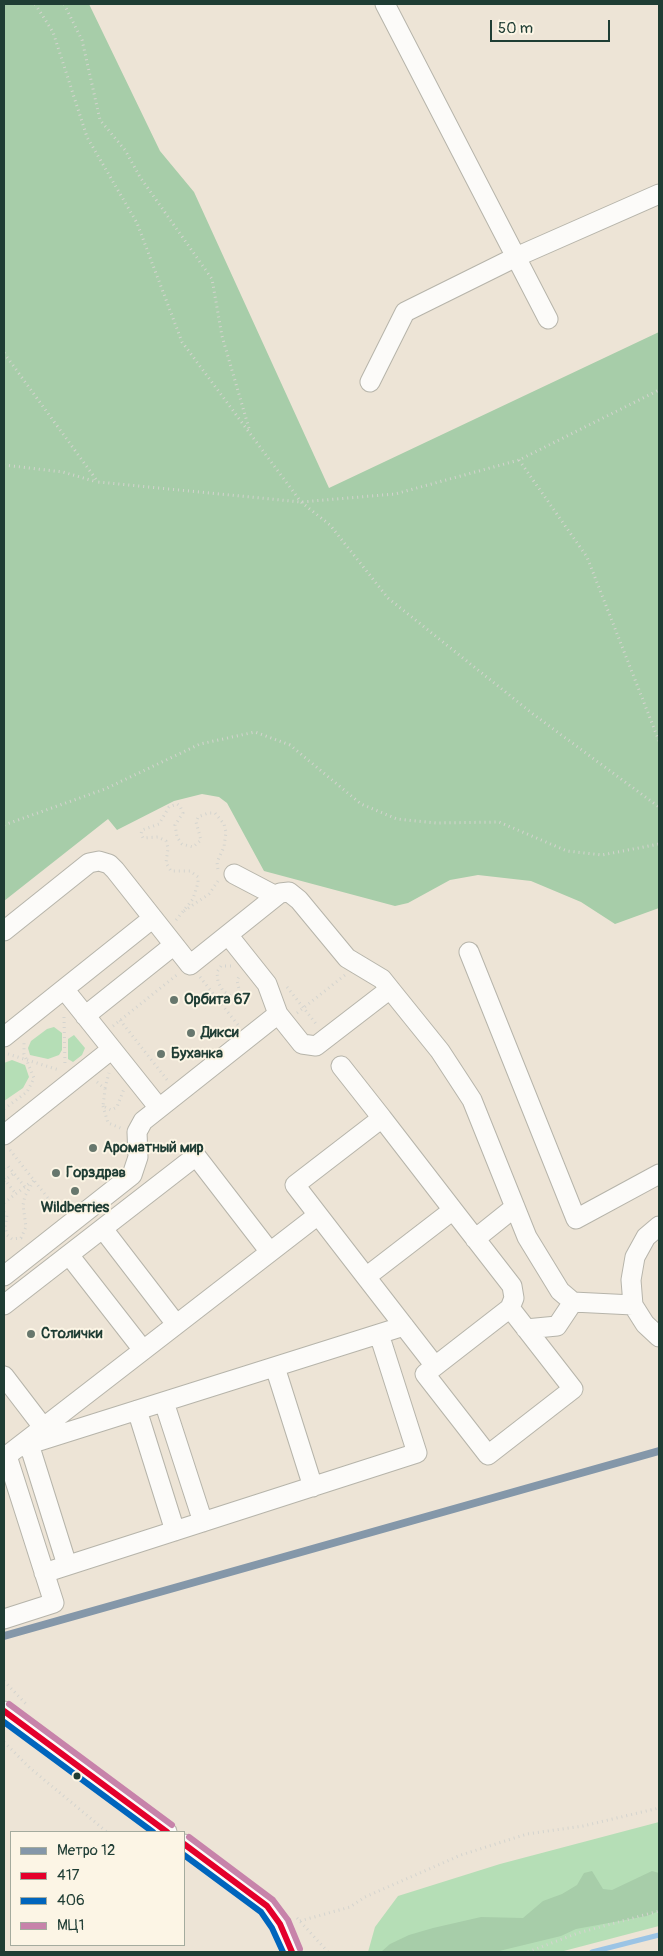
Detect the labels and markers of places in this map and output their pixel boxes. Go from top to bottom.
place label: Орбита 67 [184,991,250,1009]
marker: Орбита 67 [168,994,180,1006]
place label: Дикси [201,1024,239,1042]
marker: Дикси [185,1027,197,1039]
place label: Буханка [171,1045,223,1063]
marker: Буханка [155,1048,167,1060]
place label: Ароматный мир [103,1139,203,1157]
marker: Ароматный мир [87,1142,99,1154]
place label: Горздрав [66,1164,126,1182]
marker: Горздрав [50,1167,62,1179]
marker: Wildberries [69,1185,81,1197]
place label: Wildberries [41,1199,109,1217]
place label: Столички [41,1325,102,1343]
marker: Столички [25,1328,37,1340]
unlabelled marker [72,1771,82,1781]

